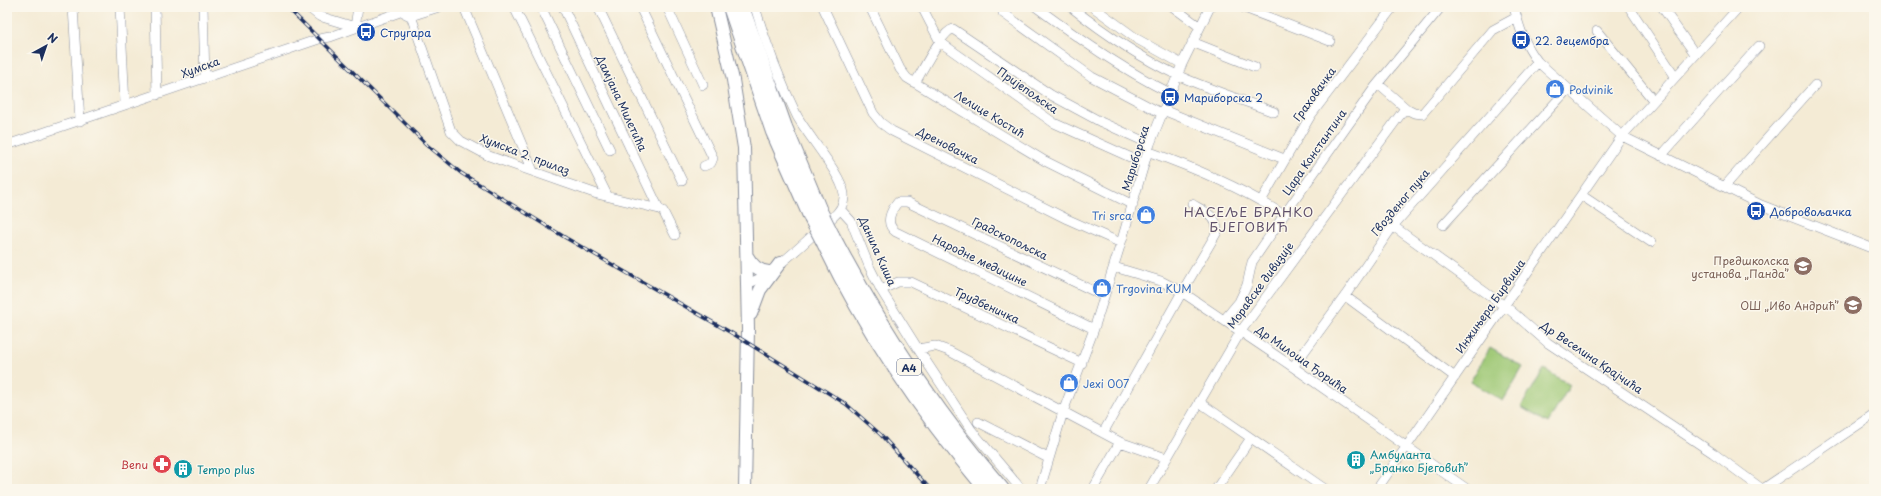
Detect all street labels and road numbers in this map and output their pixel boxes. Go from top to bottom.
street label: Дамјана Милетића [592,51,652,154]
street label: Хумска [178,52,222,82]
street label: Пријепољска [994,63,1062,117]
street label: Граховачка [1288,63,1340,125]
street label: Лелице Костић [952,86,1028,142]
street label: Цара Константина [1278,105,1350,199]
street label: Дреновачка [913,122,982,168]
street label: Мариборска [1117,123,1153,193]
street label: Хумска 2. прилаз [478,129,572,179]
street label: Гвозденог пука [1367,165,1433,239]
street label: Градскопољска [969,212,1051,264]
street label: Данила Киша [855,213,901,289]
street label: Народне медицине [929,230,1031,291]
street label: Моравске дивизије [1223,238,1297,332]
street label: Инжињера Бирвиша [1451,255,1529,357]
street label: Трудбеничка [952,282,1023,328]
street label: Др Веселина Крајчића [1537,316,1646,398]
street label: Др Милоша Ђорића [1252,320,1352,397]
road number: A4 [897,359,921,375]

